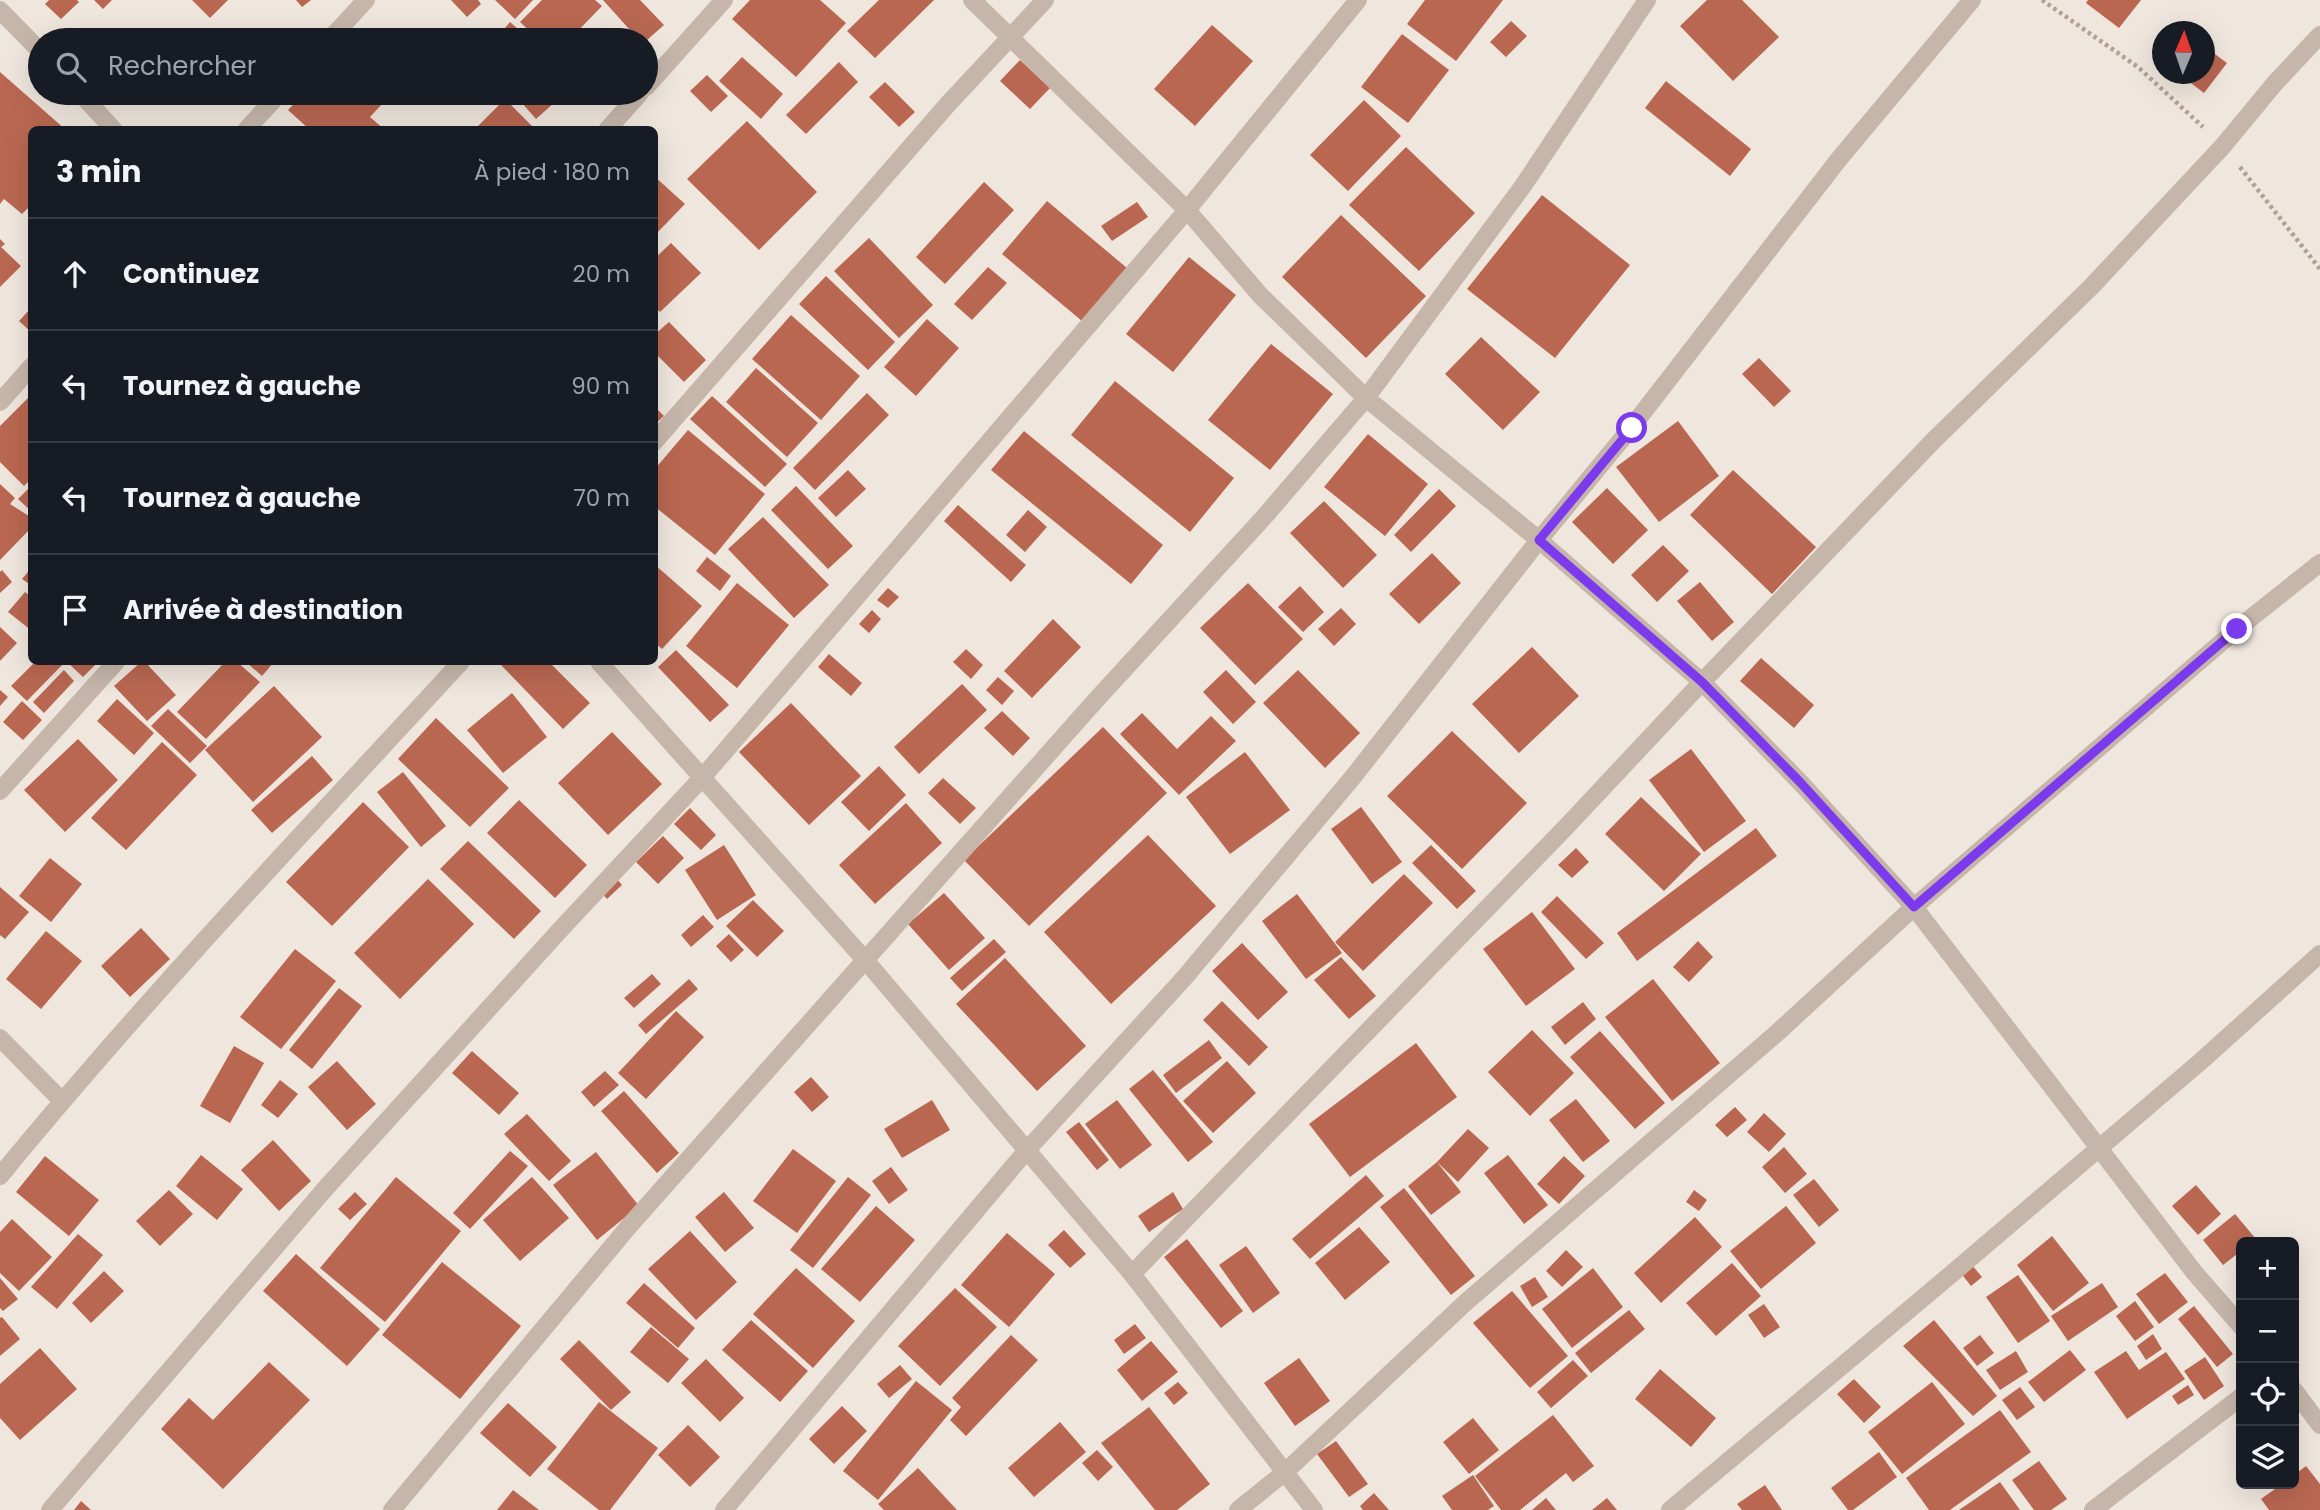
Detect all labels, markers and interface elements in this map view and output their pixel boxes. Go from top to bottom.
north arrow [2152,21,2215,84]
search box [28,28,658,105]
icon: search [52,48,90,86]
text: Rechercher [108,48,256,84]
text: 3 min [56,150,141,193]
text: À pied · 180 m [474,156,630,188]
icon: ahead [56,255,94,293]
text: Continuez [123,256,259,292]
text: 20 m [572,258,630,290]
icon: left [56,367,94,405]
text: Tournez à gauche [123,368,361,404]
text: 90 m [571,370,630,402]
route start [1616,412,1647,443]
icon: left [56,479,94,517]
text: Tournez à gauche [123,480,361,516]
text: 70 m [573,482,630,514]
icon: arrive [56,591,94,629]
text: Arrivée à destination [123,592,403,628]
route end [2221,613,2252,644]
map controls [2236,1237,2299,1489]
button: + [2236,1237,2299,1300]
button: − [2236,1300,2299,1363]
button: locate [2236,1363,2299,1426]
button: layers [2236,1426,2299,1489]

